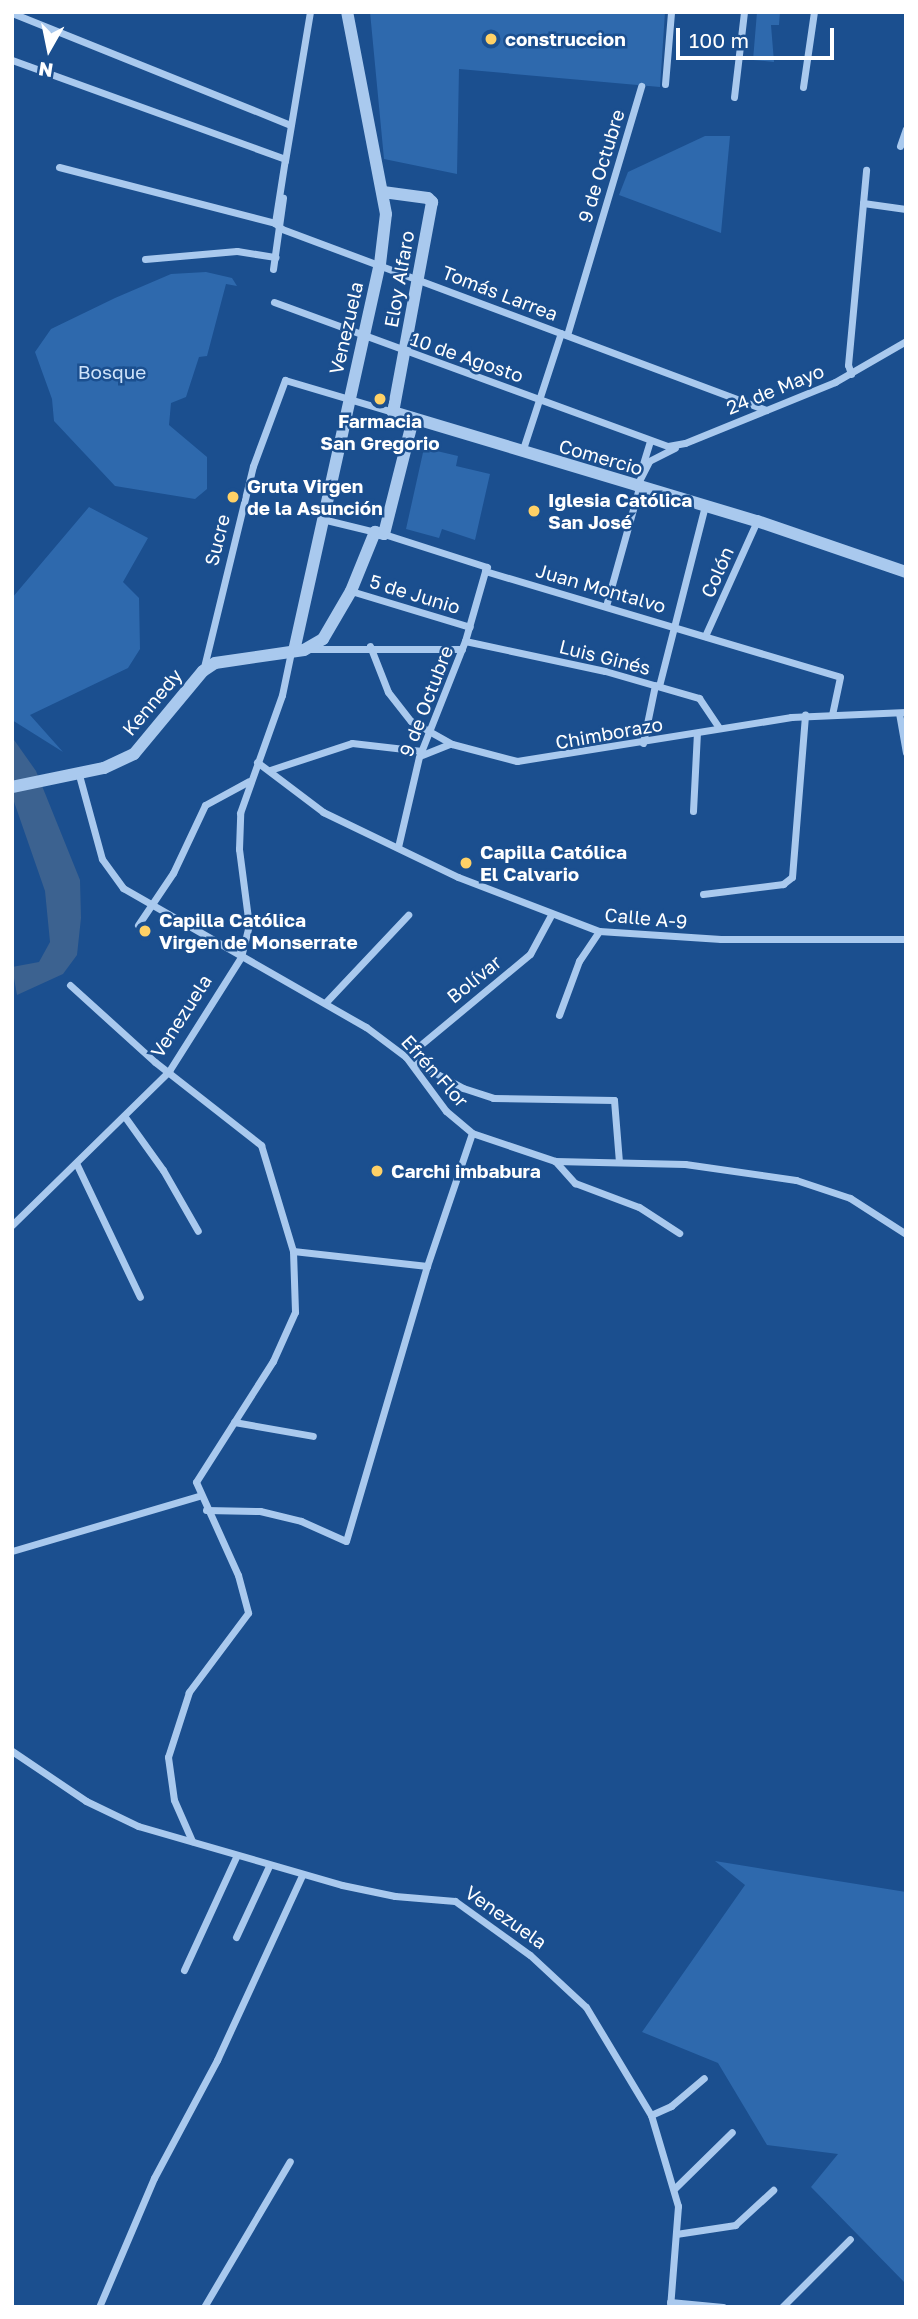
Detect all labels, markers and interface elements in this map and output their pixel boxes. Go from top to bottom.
north arrow [14,14,84,84]
scale bar [680,14,838,58]
text: 100 m [689,27,749,53]
place label: construccion [505,28,626,50]
marker: construccion [483,31,499,47]
text: N [37,58,55,83]
street label: 9 de Octubre [573,107,629,225]
street label: Eloy Alfaro [379,229,419,329]
street label: Tomás Larrea [439,261,561,325]
street label: Venezuela [324,279,368,377]
street label: 10 de Agosto [408,327,526,387]
street label: 24 de Mayo [723,359,827,419]
park label: Bosque [78,361,146,383]
marker: Farmacia San Gregorio [372,391,388,407]
place label: Farmacia San Gregorio [320,410,440,454]
street label: Comercio [556,434,646,480]
place label: Gruta Virgen de la Asunción [247,475,383,519]
marker: Gruta Virgen de la Asunción [225,489,241,505]
place label: Iglesia Católica San José [548,489,692,533]
marker: Iglesia Católica San José [526,503,542,519]
street label: Sucre [200,512,234,568]
street label: Colón [696,543,738,601]
street label: Juan Montalvo [533,559,669,617]
street label: 5 de Junio [367,569,463,619]
street label: Luis Ginés [557,635,653,679]
street label: 9 de Octubre [394,642,458,760]
street label: Kennedy [117,664,187,740]
street label: Chimborazo [554,712,664,754]
place label: Capilla Católica El Calvario [480,841,627,885]
marker: Capilla Católica El Calvario [458,855,474,871]
street label: Calle A-9 [604,903,688,933]
place label: Capilla Católica Virgen de Monserrate [159,909,358,953]
marker: Capilla Católica Virgen de Monserrate [137,923,153,939]
street label: Bolívar [442,950,506,1008]
street label: Venezuela [146,970,216,1062]
street label: Efrén Flor [397,1030,473,1112]
place label: Carchi imbabura [391,1160,541,1182]
marker: Carchi imbabura [369,1163,385,1179]
street label: Venezuela [461,1881,551,1953]

